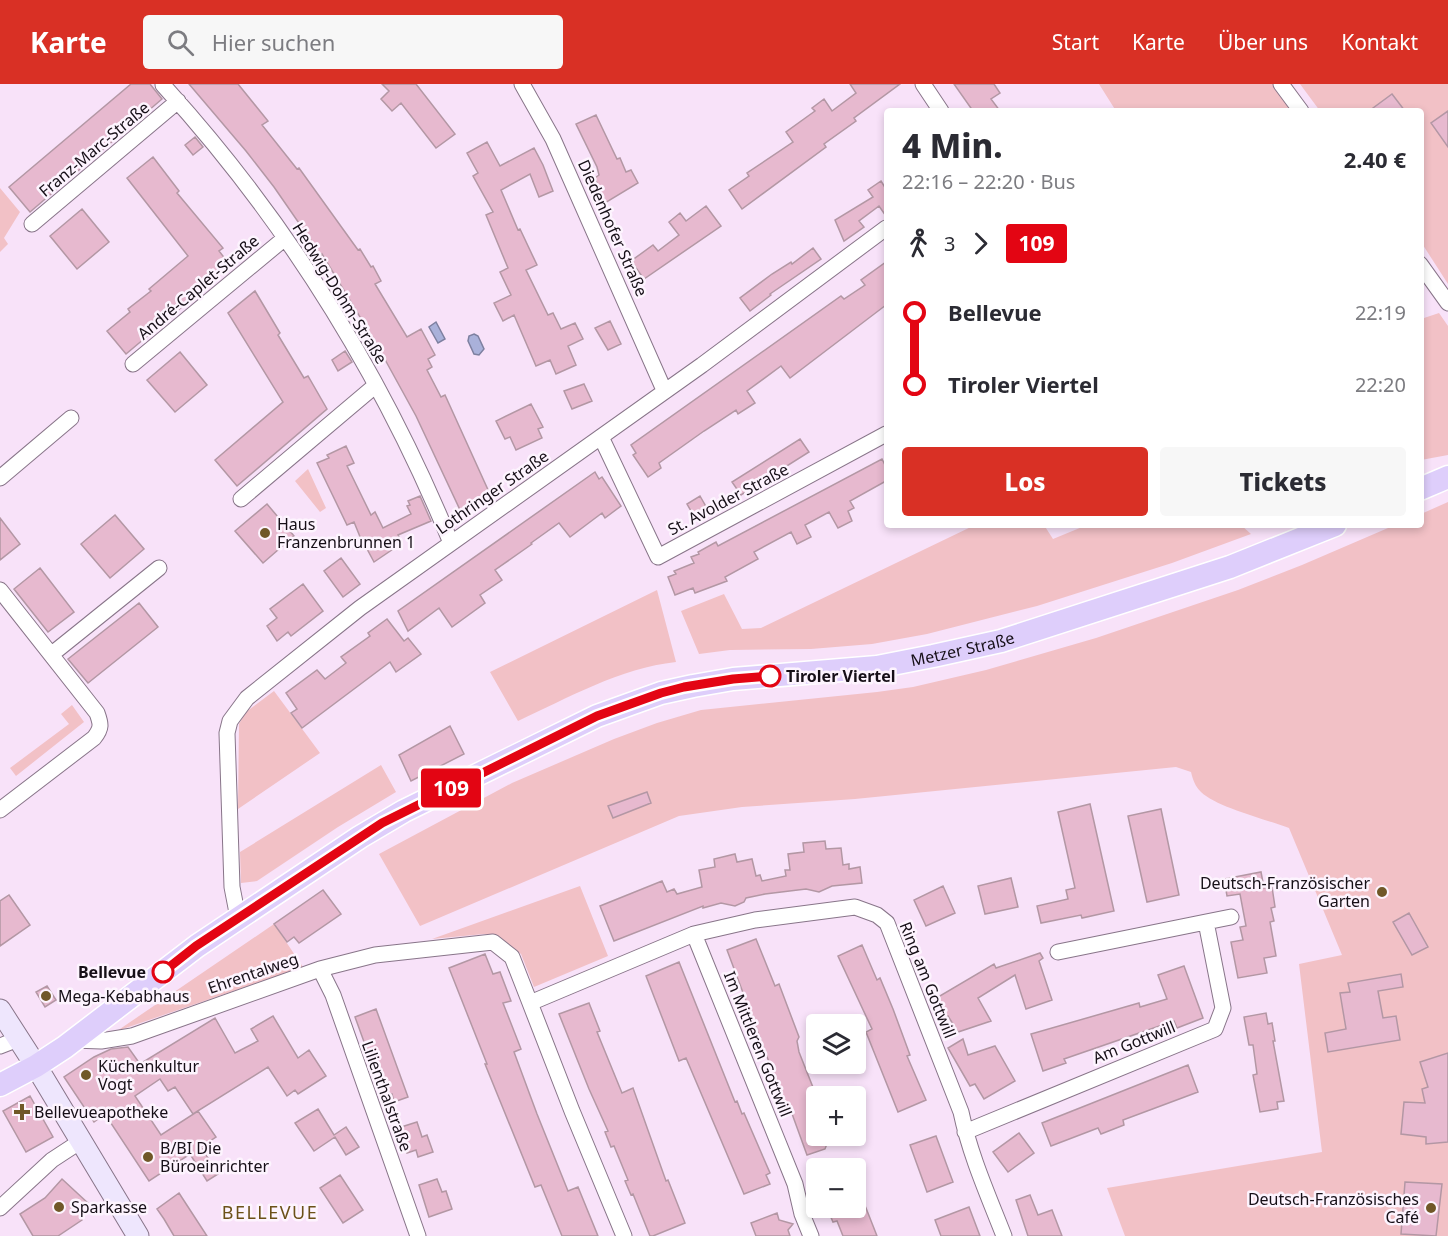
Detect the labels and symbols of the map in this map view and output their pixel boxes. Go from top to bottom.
street label: Franz-Marc-Straße [34,96,154,202]
street label: Diedenhofer Straße [573,156,653,300]
street label: Hedwig-Dohm-Straße [288,218,392,368]
street label: André-Caplet-Straße [133,230,263,344]
street label: Lothringer Straße [431,445,553,539]
street label: St. Avolder Straße [664,458,792,540]
place label: Haus Franzenbrunnen 1 [277,513,415,553]
marker: Haus Franzenbrunnen 1 [258,526,272,540]
street label: Metzer Straße [909,626,1017,671]
marker: Tiroler Viertel [759,665,781,687]
place label: Tiroler Viertel [786,665,896,687]
line badge: 109 [416,768,486,808]
place label: Deutsch-Französischer Garten [1200,872,1370,912]
marker: Deutsch-Französischer Garten [1375,885,1389,899]
street label: Ring am Gottwill [895,918,961,1042]
street label: Ehrentalweg [205,947,301,999]
place label: Bellevue [78,961,146,983]
marker: Bellevue [152,961,174,983]
street label: Im Mittleren Gottwill [719,968,797,1120]
place label: Mega-Kebabhaus [58,985,190,1007]
marker: Mega-Kebabhaus [39,989,53,1003]
street label: Am Gottwill [1089,1015,1179,1069]
street label: Lilienthalstraße [357,1038,417,1154]
place label: Küchenkultur Vogt [98,1055,199,1095]
marker: Küchenkultur Vogt [79,1068,93,1082]
place label: Bellevueapotheke [34,1101,168,1123]
marker: Bellevueapotheke [15,1105,29,1119]
place label: B/BI Die Büroeinrichter [160,1137,269,1177]
marker: B/BI Die Büroeinrichter [141,1150,155,1164]
place label: Deutsch-Französisches Café [1248,1188,1419,1228]
place label: Sparkasse [71,1196,147,1218]
marker: Sparkasse [52,1200,66,1214]
district label: BELLEVUE [222,1200,318,1224]
marker: Deutsch-Französisches Café [1424,1201,1438,1215]

